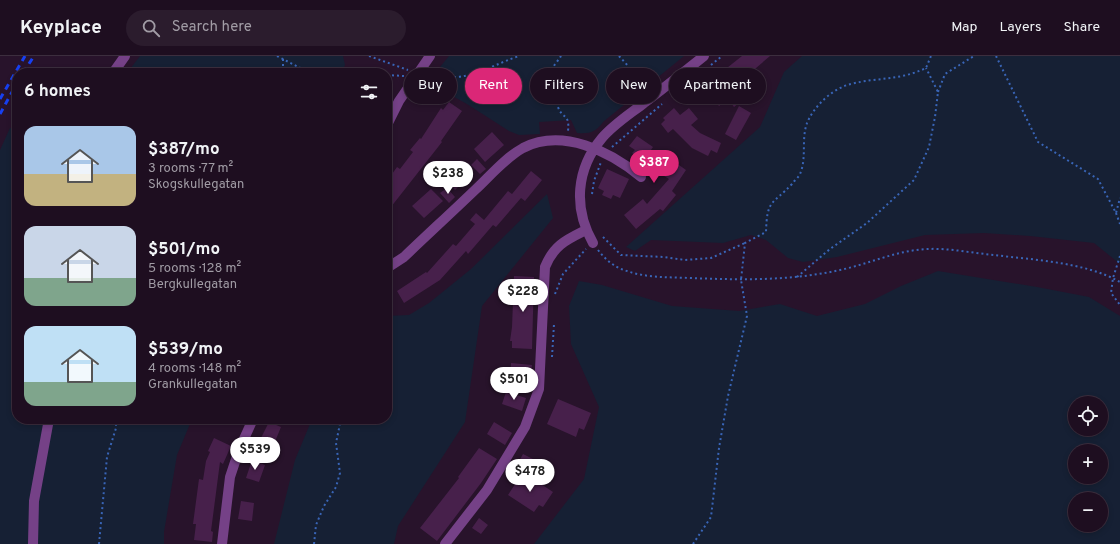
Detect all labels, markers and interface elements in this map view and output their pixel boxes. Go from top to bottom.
search box [126,10,406,46]
text: Keyplace [20,16,102,40]
icon: search [140,17,162,39]
text: Search here [172,18,252,37]
text: Map [951,19,977,36]
text: Layers [999,19,1041,36]
text: Share [1063,19,1100,36]
chip: Buy [404,68,457,104]
chip: Rent [465,68,522,104]
chip: Filters [530,68,598,104]
chip: New [606,68,661,104]
chip: Apartment [669,68,766,104]
text: 6 homes [24,81,91,103]
icon: filters [358,81,380,103]
text: $387/mo [148,139,220,161]
icon: home [56,142,104,190]
pin: $387 [630,150,678,184]
text: $387 [639,155,669,171]
text: 3 rooms · 77 m² [148,161,233,177]
pin: $238 [424,161,472,195]
text: $238 [432,166,464,182]
text: Skogskullegatan [148,177,244,193]
text: $501/mo [148,239,220,261]
icon: home [56,242,104,290]
text: 5 rooms · 128 m² [148,261,241,277]
text: Bergkullegatan [148,277,237,293]
pin: $228 [499,279,547,313]
text: $228 [507,284,539,300]
text: $539/mo [148,339,223,361]
icon: home [56,342,104,390]
text: 4 rooms · 148 m² [148,361,241,377]
pin: $501 [490,367,538,401]
text: $501 [499,372,529,388]
text: Grankullegatan [148,377,237,393]
map controls [1068,396,1108,532]
button: locate [1068,396,1108,436]
pin: $539 [231,437,279,471]
text: $539 [239,442,271,458]
button: + [1068,444,1108,484]
pin: $478 [506,459,554,493]
text: $478 [515,464,545,480]
button: − [1068,492,1108,532]

